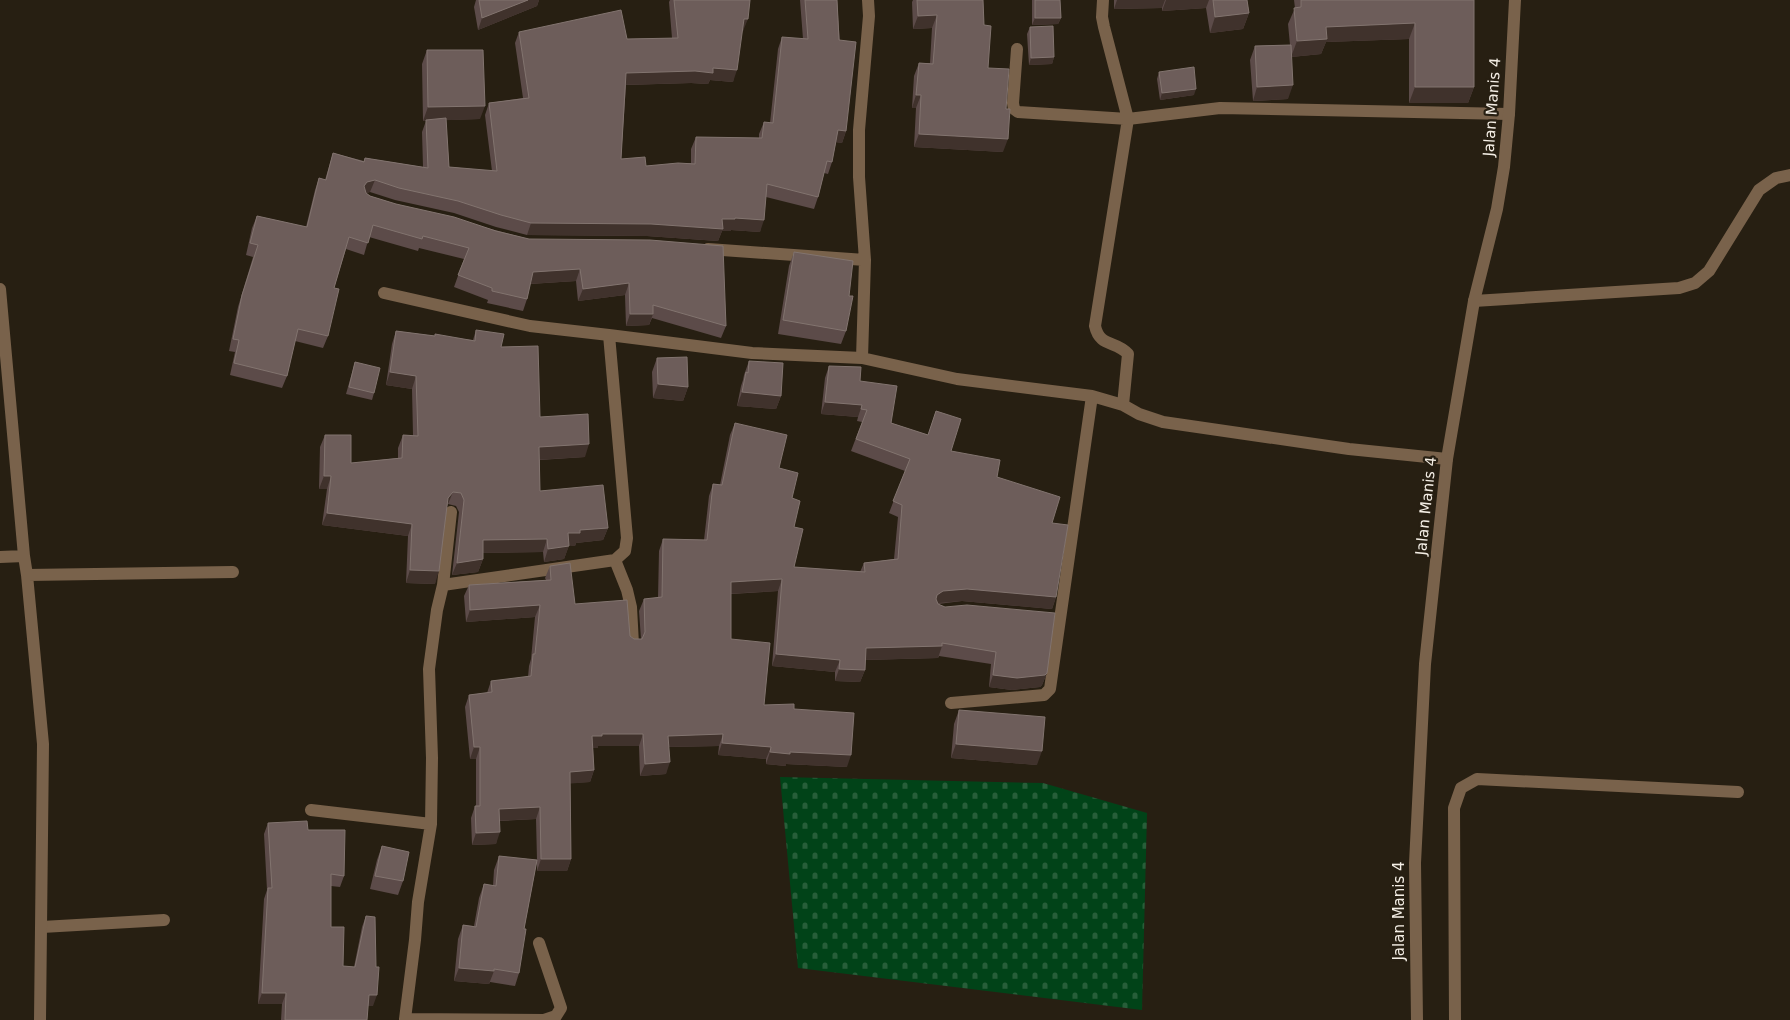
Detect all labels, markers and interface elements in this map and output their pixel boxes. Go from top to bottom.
street label: Jalan Manis 4 [1479,57,1504,158]
street label: Jalan Manis 4 [1412,456,1440,557]
street label: Jalan Manis 4 [1390,861,1408,962]

